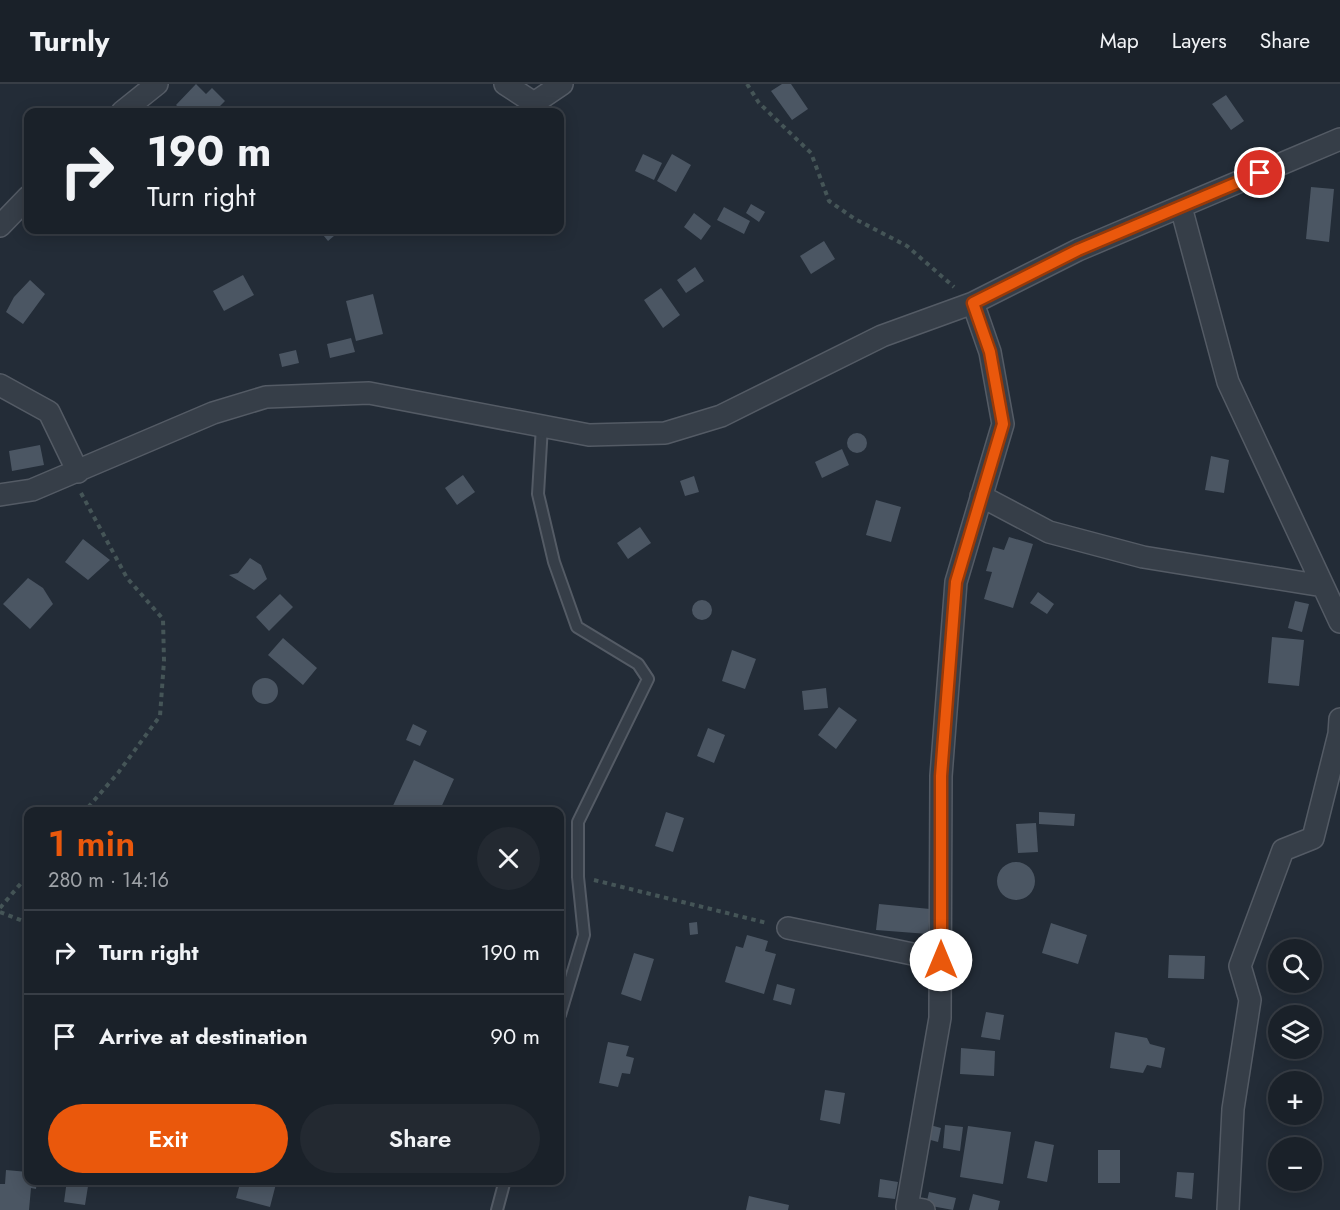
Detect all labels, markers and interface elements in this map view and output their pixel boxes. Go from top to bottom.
text: Turnly [30,21,109,62]
text: Map [1100,26,1139,56]
text: Layers [1172,26,1227,56]
text: Share [1260,26,1310,56]
text: 190 m [147,121,271,182]
icon: right [48,132,126,210]
pin [1234,147,1285,198]
icon: arrive [1243,156,1276,189]
text: Turn right [147,177,255,216]
text: 1 min [48,817,135,869]
button: close [477,827,540,890]
text: 280 m · 14:16 [48,866,169,895]
position arrow [909,928,973,992]
icon: right [48,936,81,969]
text: Turn right [99,936,199,968]
text: 190 m [480,936,540,968]
map controls [1268,939,1322,1191]
button: search [1268,939,1322,993]
button: layers [1268,1005,1322,1059]
icon: arrive [48,1020,81,1053]
text: Arrive at destination [99,1020,308,1052]
text: 90 m [490,1020,540,1052]
button: + [1268,1071,1322,1125]
button: Exit [48,1104,288,1173]
button: Share [300,1104,540,1173]
button: − [1268,1137,1322,1191]

